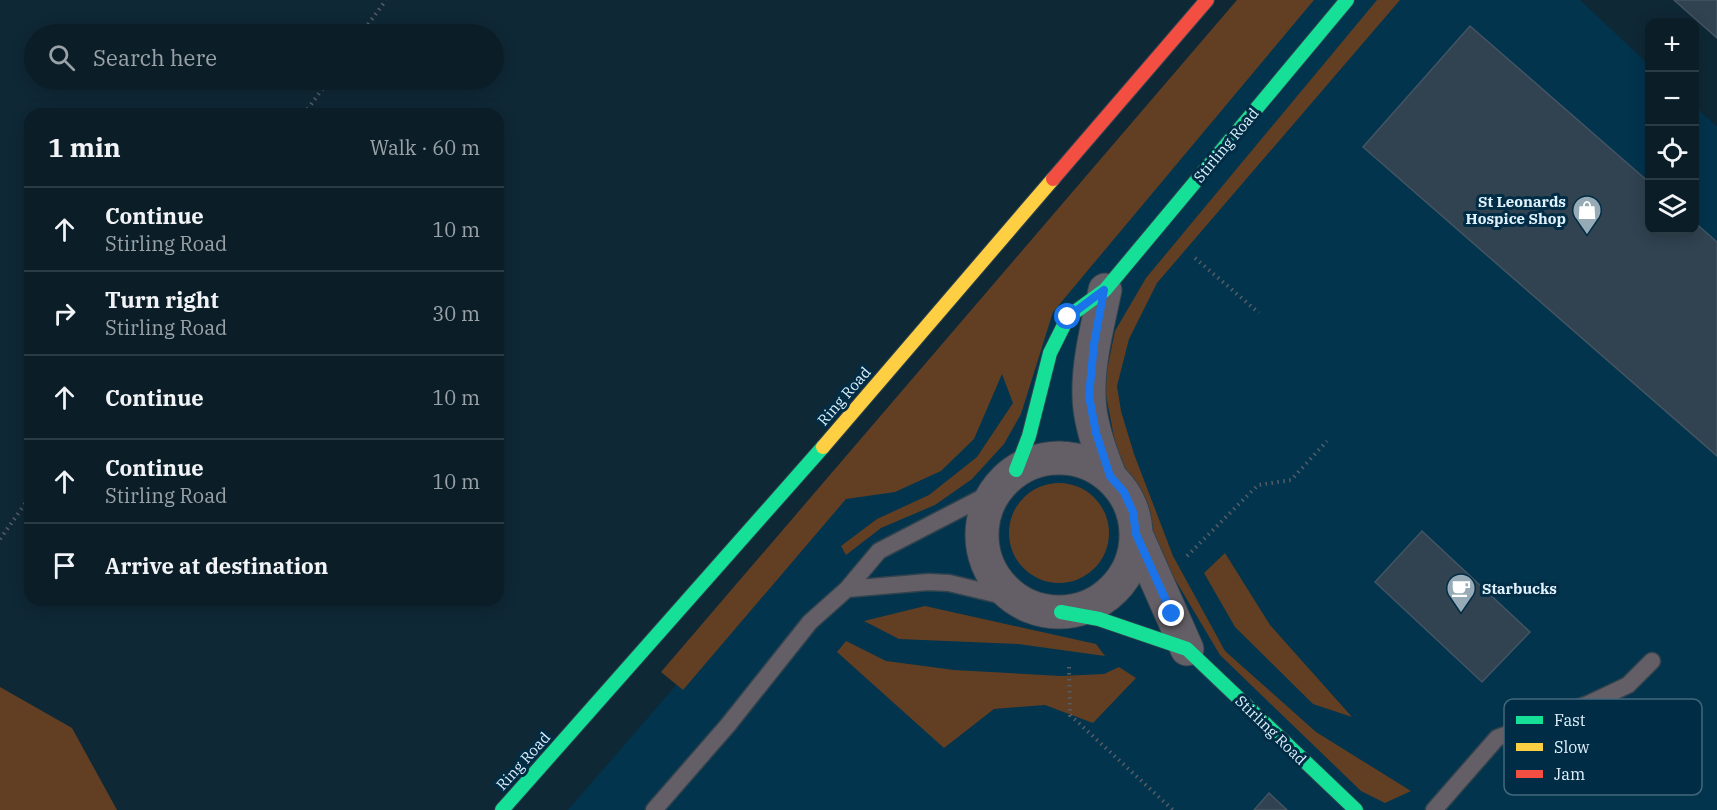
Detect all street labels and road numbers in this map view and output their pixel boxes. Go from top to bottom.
street label: Stirling Road [1189,104,1263,186]
street label: Ring Road [813,363,875,429]
street label: Stirling Road [1231,691,1311,769]
street label: Ring Road [492,728,554,794]

